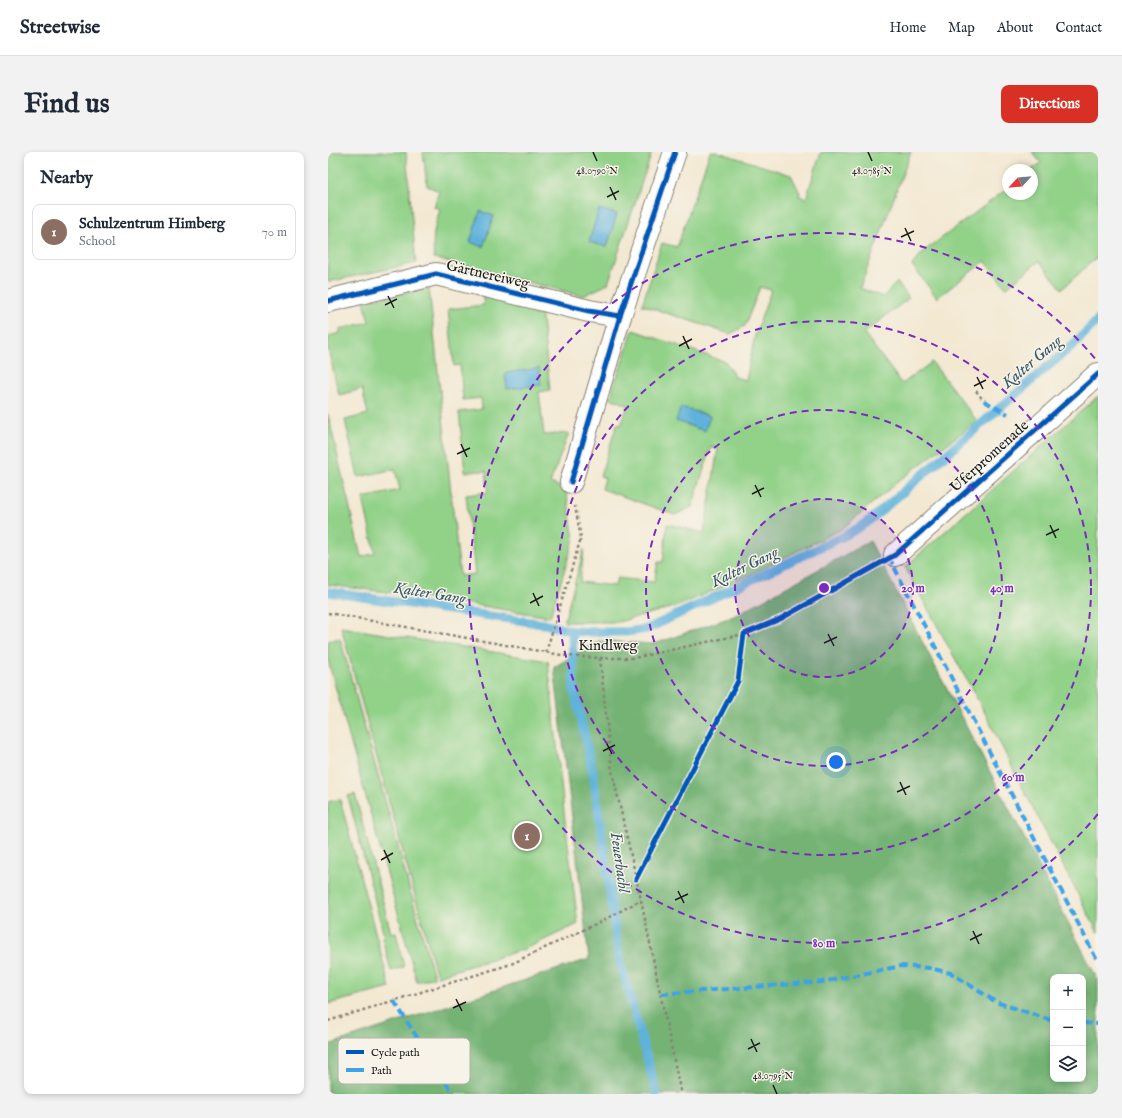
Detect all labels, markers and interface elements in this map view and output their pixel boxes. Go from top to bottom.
text: Streetwise [20,16,100,40]
text: Home [890,19,926,37]
text: Map [948,19,975,37]
text: About [997,19,1033,37]
text: Contact [1055,19,1102,37]
button: Directions [1001,85,1098,123]
text: Find us [24,87,110,122]
north arrow [1002,164,1038,200]
text: 48.0790°N [576,165,618,178]
text: 48.0785°N [852,165,892,178]
text: Nearby [40,168,93,189]
text: Schulzentrum Himberg [79,214,225,233]
text: 1 [52,224,56,241]
text: 70 m [262,224,287,241]
text: School [79,233,116,250]
street label: Gärtnereiweg [444,256,532,294]
water label: Kalter Gang [997,331,1067,394]
street label: Uferpromenade [946,416,1033,497]
water label: Kalter Gang [707,543,783,593]
water label: Kalter Gang [391,578,468,610]
centre of rings [817,581,831,595]
text: 20 m [901,581,925,596]
text: 40 m [990,581,1015,596]
street label: Kindlweg [578,636,639,655]
your location [826,752,846,772]
text: 60 m [1002,770,1025,785]
pin: 1 [514,821,540,851]
water label: Feuerbachl [605,831,633,895]
text: 80 m [813,936,836,951]
map controls [1050,974,1086,1082]
button: + [1050,974,1086,1010]
button: − [1050,1010,1086,1046]
legend [338,1038,470,1084]
text: Cycle path [371,1046,420,1060]
button: layers [1050,1046,1086,1082]
text: Path [371,1064,392,1078]
text: 48.0795°N [753,1070,794,1083]

